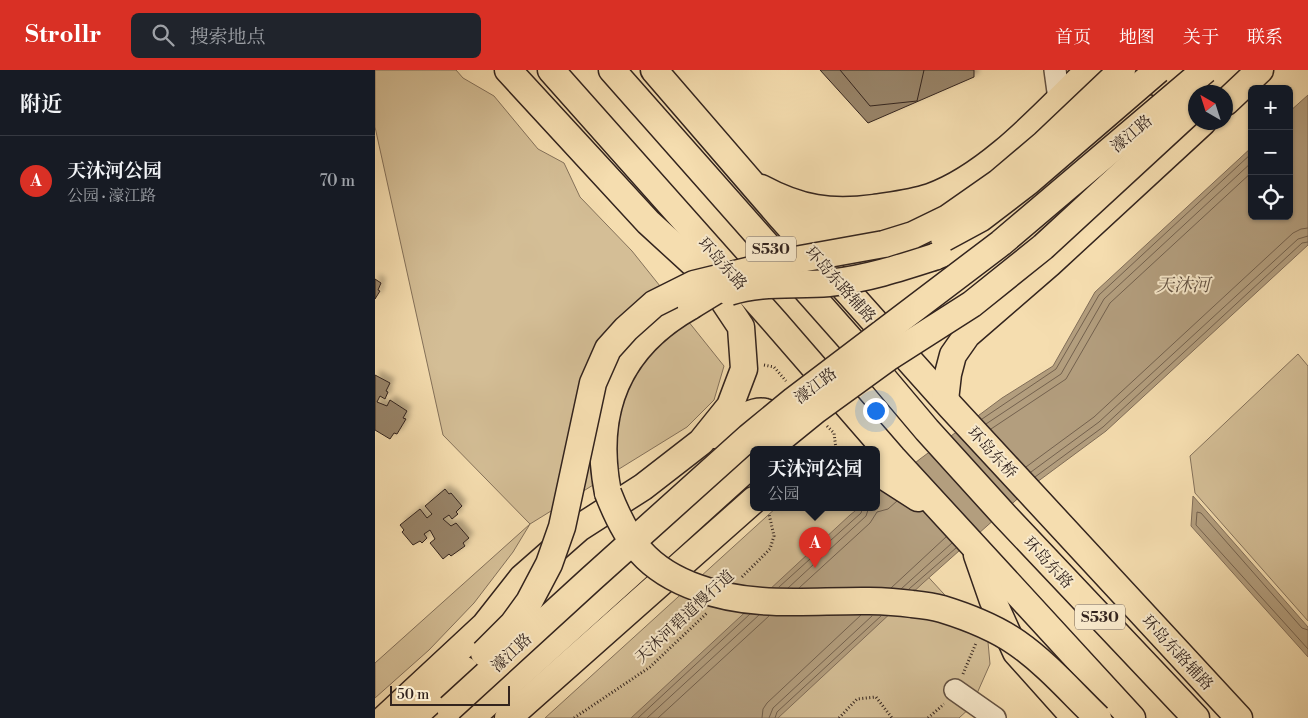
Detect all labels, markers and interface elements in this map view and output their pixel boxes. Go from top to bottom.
search box [131,13,481,58]
text: Strollr [25,20,101,50]
icon: search [149,21,177,49]
text: 搜索地点 [189,25,265,49]
text: 首页 [1055,26,1091,49]
text: 地图 [1119,26,1155,49]
text: 关于 [1183,26,1219,49]
text: 联系 [1247,26,1283,49]
north arrow [1188,85,1233,130]
map controls [1248,85,1293,220]
button: + [1248,85,1293,130]
text: 附近 [20,92,62,118]
street label: 濠江路 [1107,111,1156,157]
button: − [1248,130,1293,175]
text: 天沐河公园 [67,159,162,183]
text: A [30,171,42,191]
text: 70 m [319,171,355,191]
button: locate [1248,175,1293,220]
text: 公园 · 濠江路 [67,186,156,206]
street label: 环岛东路 [693,233,751,294]
road number: S530 [746,236,796,262]
street label: 环岛东路辅路 [801,242,880,327]
water label: 天沐河 [1156,274,1213,297]
street label: 濠江路 [790,363,841,408]
your location [863,398,889,424]
street label: 环岛东桥 [963,422,1021,483]
popup [750,446,880,511]
text: 天沐河公园 [767,457,863,481]
text: 公园 [767,484,800,504]
pin: A [799,527,831,568]
street label: 环岛东路 [1019,532,1077,593]
street label: 天沐河碧道慢行道 [631,566,738,668]
road number: S530 [1075,604,1125,630]
street label: 环岛东路辅路 [1137,611,1217,695]
street label: 濠江路 [487,629,536,676]
scale bar [390,683,510,706]
text: 50 m [397,686,429,704]

